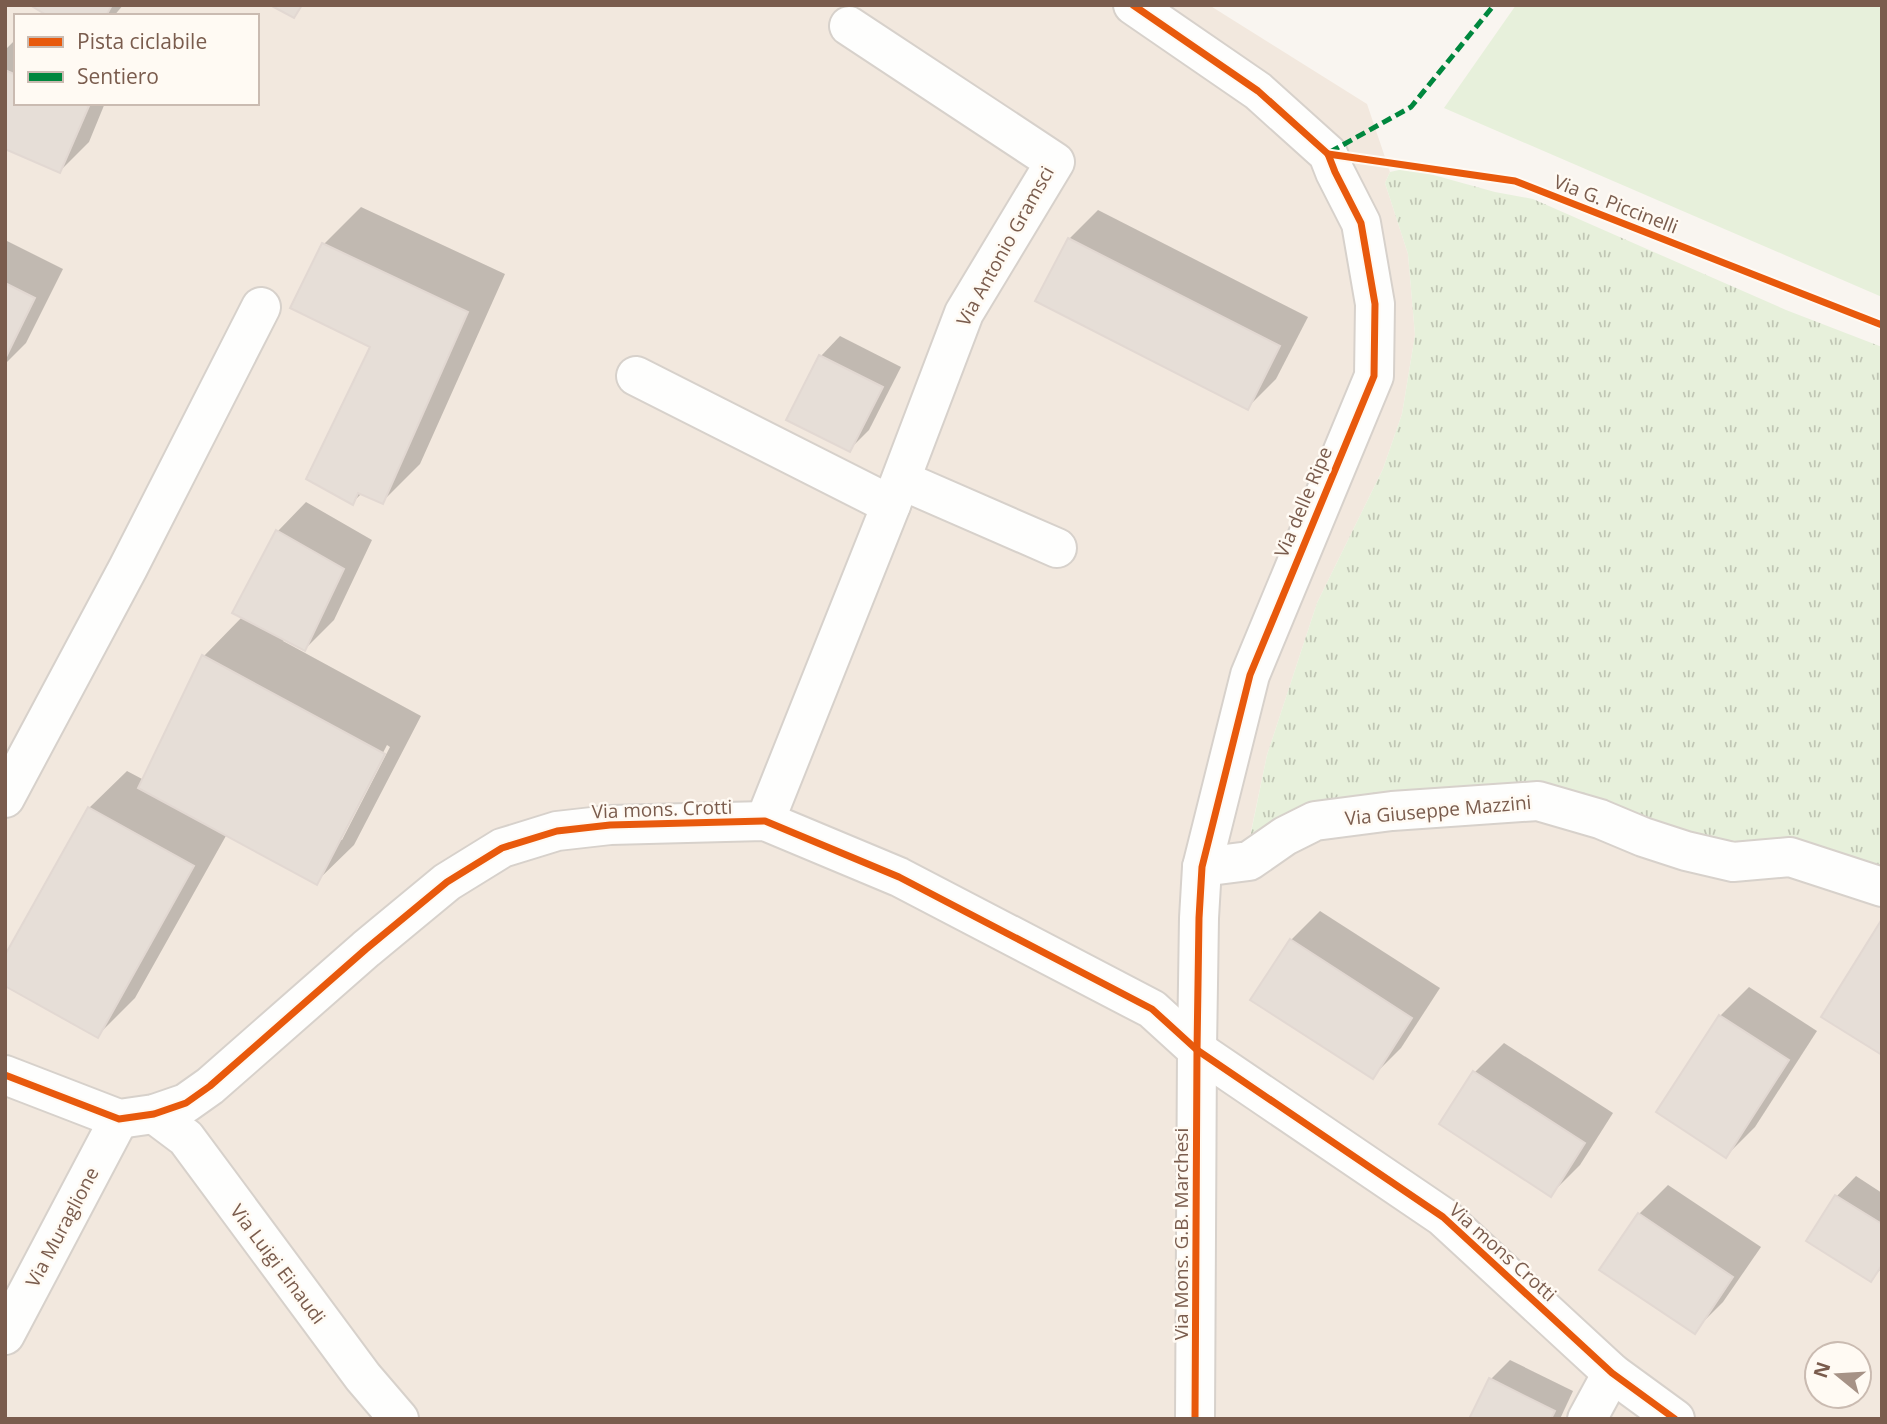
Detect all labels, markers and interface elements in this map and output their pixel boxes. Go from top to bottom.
legend [14,14,259,105]
text: Pista ciclabile [77,27,207,55]
text: Sentiero [77,62,159,90]
street label: Via Antonio Gramsci [950,161,1060,331]
street label: Via G. Piccinelli [1550,168,1682,240]
street label: Via delle Ripe [1268,443,1338,561]
street label: Via Giuseppe Mazzini [1344,789,1532,831]
street label: Via mons. Crotti [591,794,733,824]
street label: Via Mons. G.B. Marchesi [1168,1128,1194,1340]
street label: Via Muraglione [19,1162,105,1292]
street label: Via mons Crotti [1444,1197,1562,1307]
street label: Via Luigi Einaudi [224,1199,332,1329]
north arrow [1803,1340,1873,1410]
text: N [1807,1358,1837,1381]

